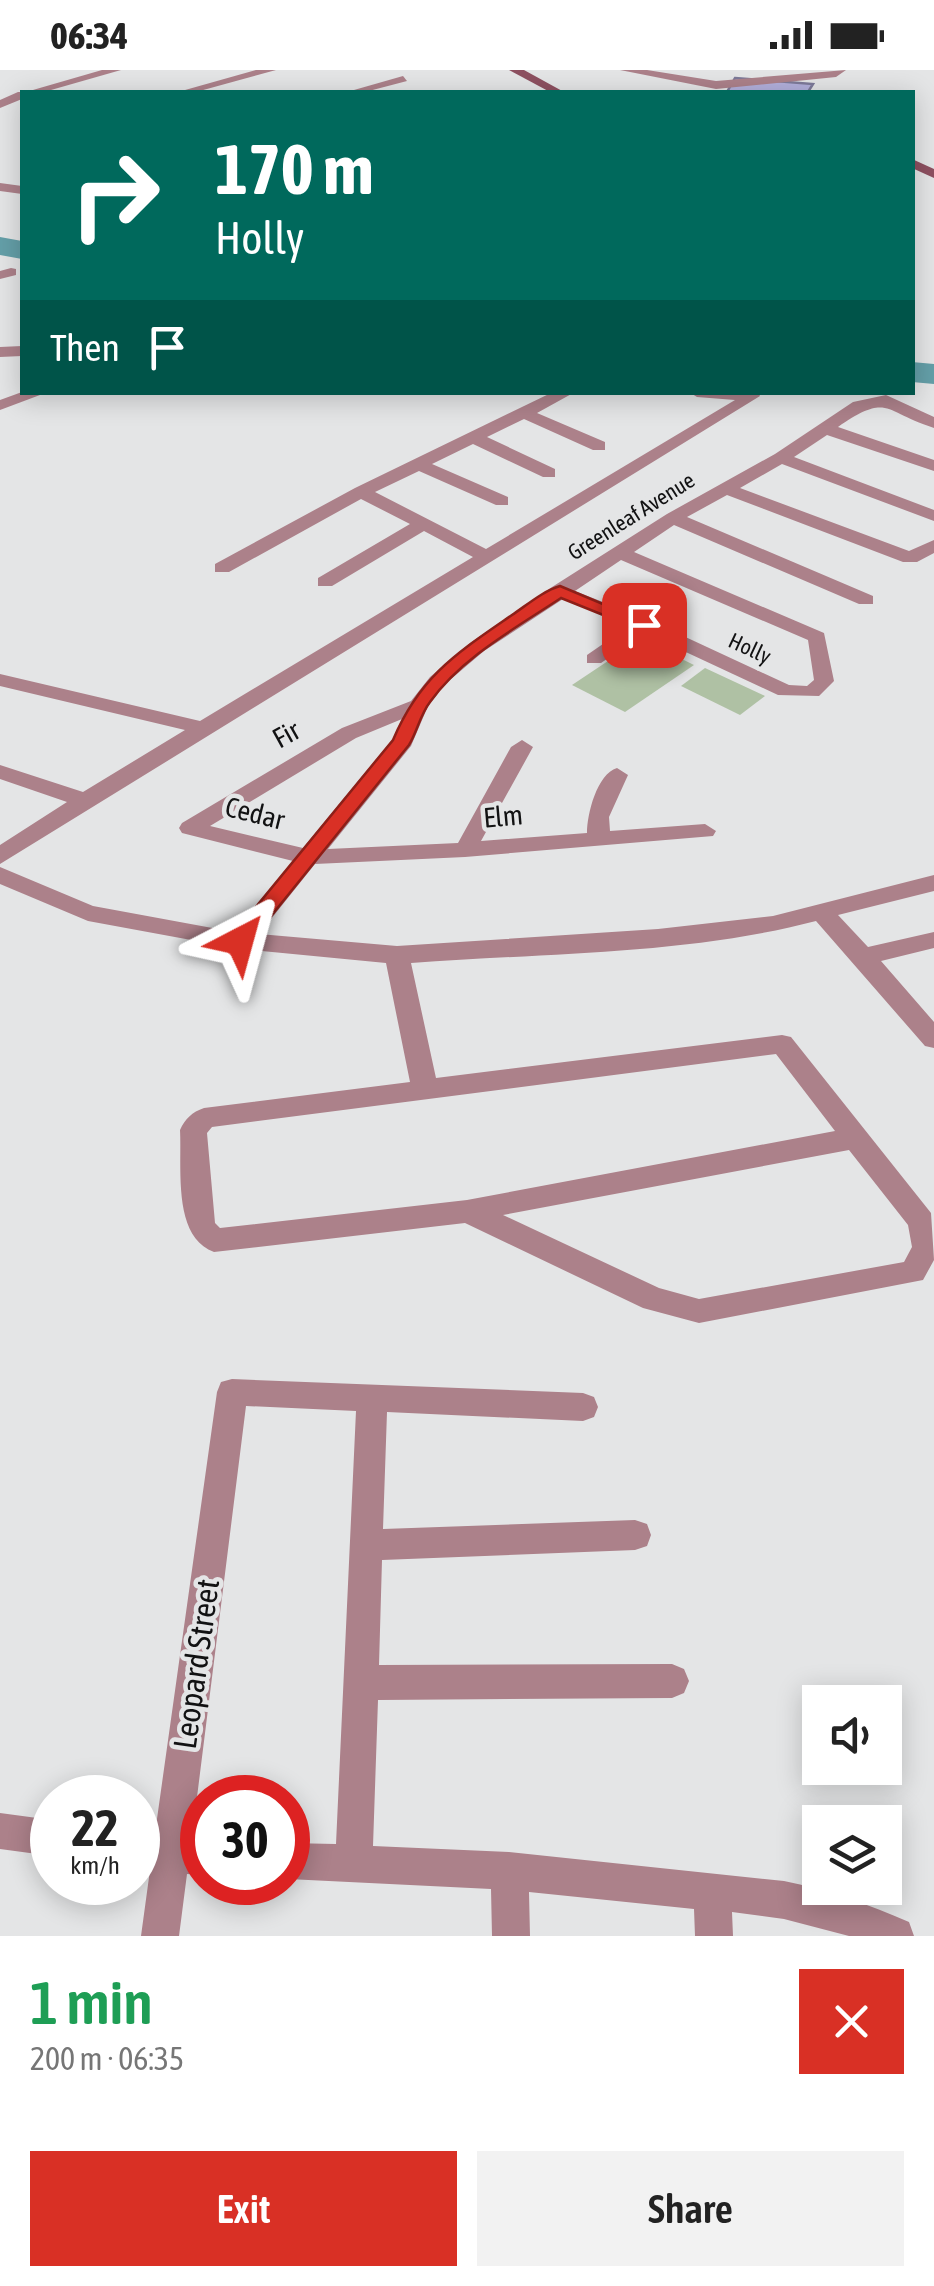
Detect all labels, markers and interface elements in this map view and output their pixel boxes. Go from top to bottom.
text: 06:34 [50,14,128,57]
text: 170 m [215,129,374,209]
icon: right [50,130,180,260]
text: Holly [215,212,304,264]
icon: arrive [140,320,195,375]
text: Then [50,326,120,369]
street label: Greenleaf Avenue [563,467,699,565]
pin [602,583,687,668]
icon: arrive [617,598,672,653]
street label: Holly [725,627,775,669]
street label: Fir [267,713,306,754]
street label: Cedar [222,790,289,836]
street label: Elm [482,798,524,834]
position arrow [188,889,292,993]
street label: Leopard Street [166,1577,226,1751]
map controls [802,1685,902,1905]
button: sound [802,1685,902,1785]
speed limit sign: 30 [180,1775,310,1905]
text: 22 [71,1799,118,1857]
button: layers [802,1805,902,1905]
text: km/h [70,1851,120,1879]
text: 1 min [30,1968,153,2037]
button: close [799,1969,904,2074]
text: 200 m · 06:35 [30,2040,184,2077]
button: Exit [30,2151,457,2266]
button: Share [477,2151,904,2266]

